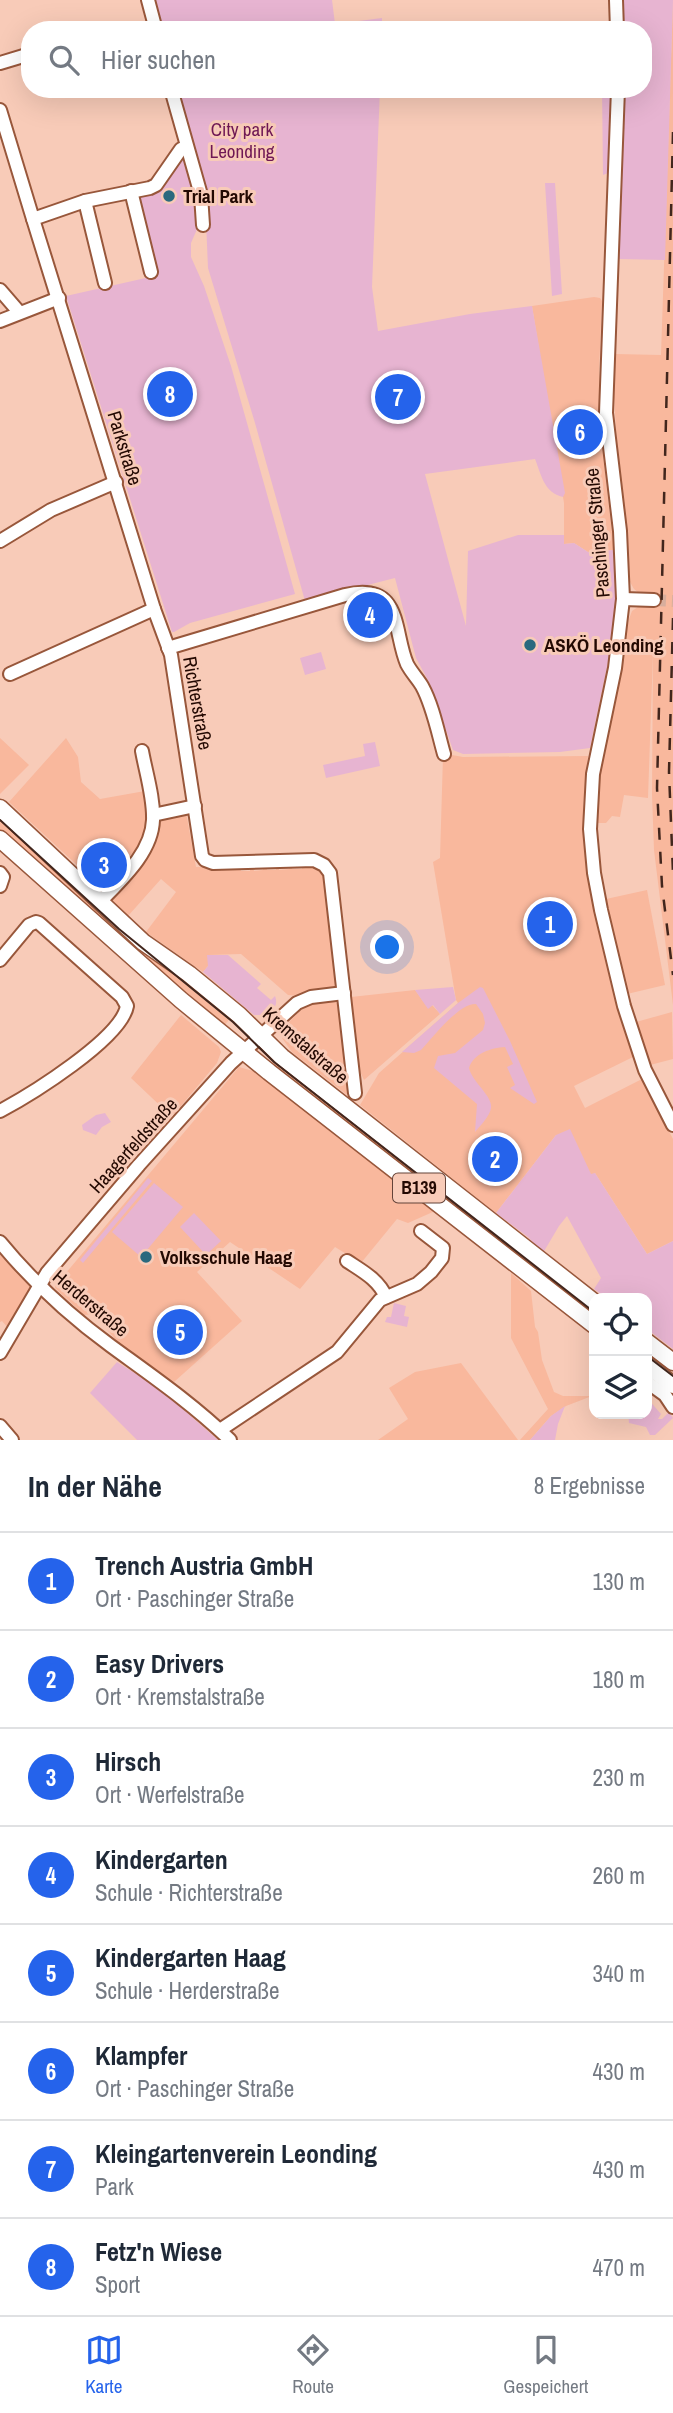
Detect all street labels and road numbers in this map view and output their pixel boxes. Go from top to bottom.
street label: Parkstraße [101,408,149,488]
street label: Paschinger Straße [578,467,616,599]
street label: Richterstraße [177,654,219,752]
street label: Kremstalstraße [258,1001,354,1089]
street label: Haagerfeldstraße [83,1092,183,1198]
road number: B139 [393,1174,445,1203]
street label: Herderstraße [47,1264,135,1342]

